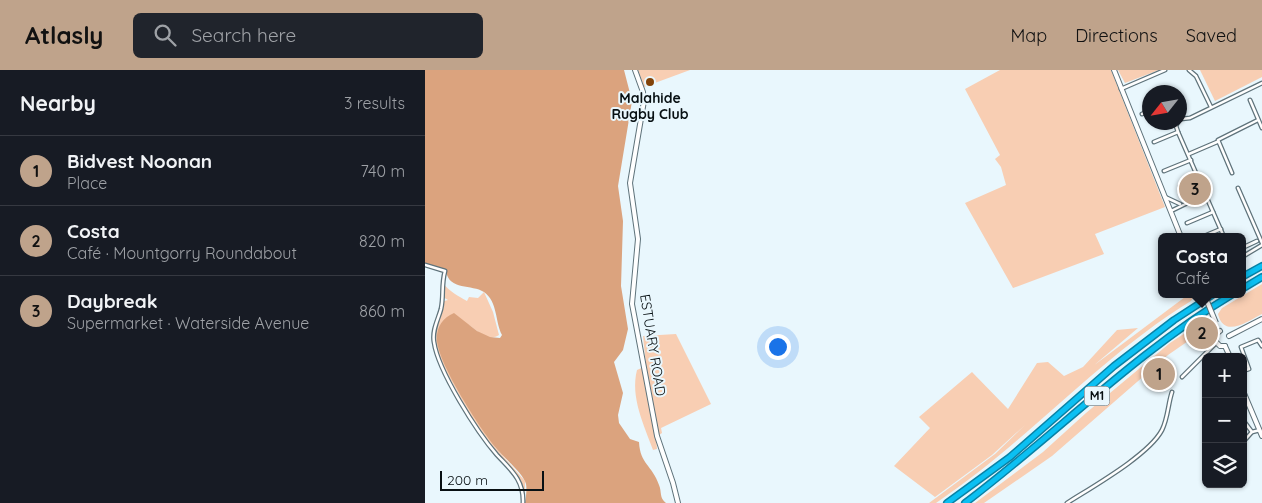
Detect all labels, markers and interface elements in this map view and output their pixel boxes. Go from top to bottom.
search box [133,13,483,58]
text: Atlasly [25,20,103,50]
icon: search [151,21,179,49]
text: Search here [191,23,296,47]
text: Map [1010,24,1047,47]
text: Directions [1075,24,1158,47]
text: Saved [1186,24,1237,47]
marker: Malahide Rugby Club [644,76,656,88]
north arrow [1142,85,1187,130]
place label: Malahide Rugby Club [612,89,689,123]
text: Nearby [20,90,96,116]
text: 3 results [344,93,405,113]
text: Bidvest Noonan [67,149,212,173]
text: 1 [33,161,39,181]
text: 740 m [361,161,405,181]
pin: 3 [1179,170,1211,208]
text: Place [67,173,107,193]
text: Costa [67,219,120,243]
text: 2 [31,231,41,251]
text: 820 m [359,231,405,251]
popup [1158,233,1246,298]
text: Café · Mountgorry Roundabout [67,243,297,263]
text: Costa [1176,244,1228,268]
text: Café [1176,268,1210,288]
text: Daybreak [67,289,157,313]
street label: ESTUARY ROAD [636,293,670,397]
text: 3 [32,301,40,321]
text: 860 m [359,301,405,321]
text: Supermarket · Waterside Avenue [67,313,309,333]
pin: 2 [1186,314,1218,352]
your location [765,334,791,360]
map controls [1202,353,1247,488]
button: + [1202,353,1247,398]
pin: 1 [1143,355,1175,393]
road number: M1 [1085,386,1109,406]
button: − [1202,398,1247,443]
button: layers [1202,443,1247,488]
scale bar [440,468,544,491]
text: 200 m [447,471,488,489]

